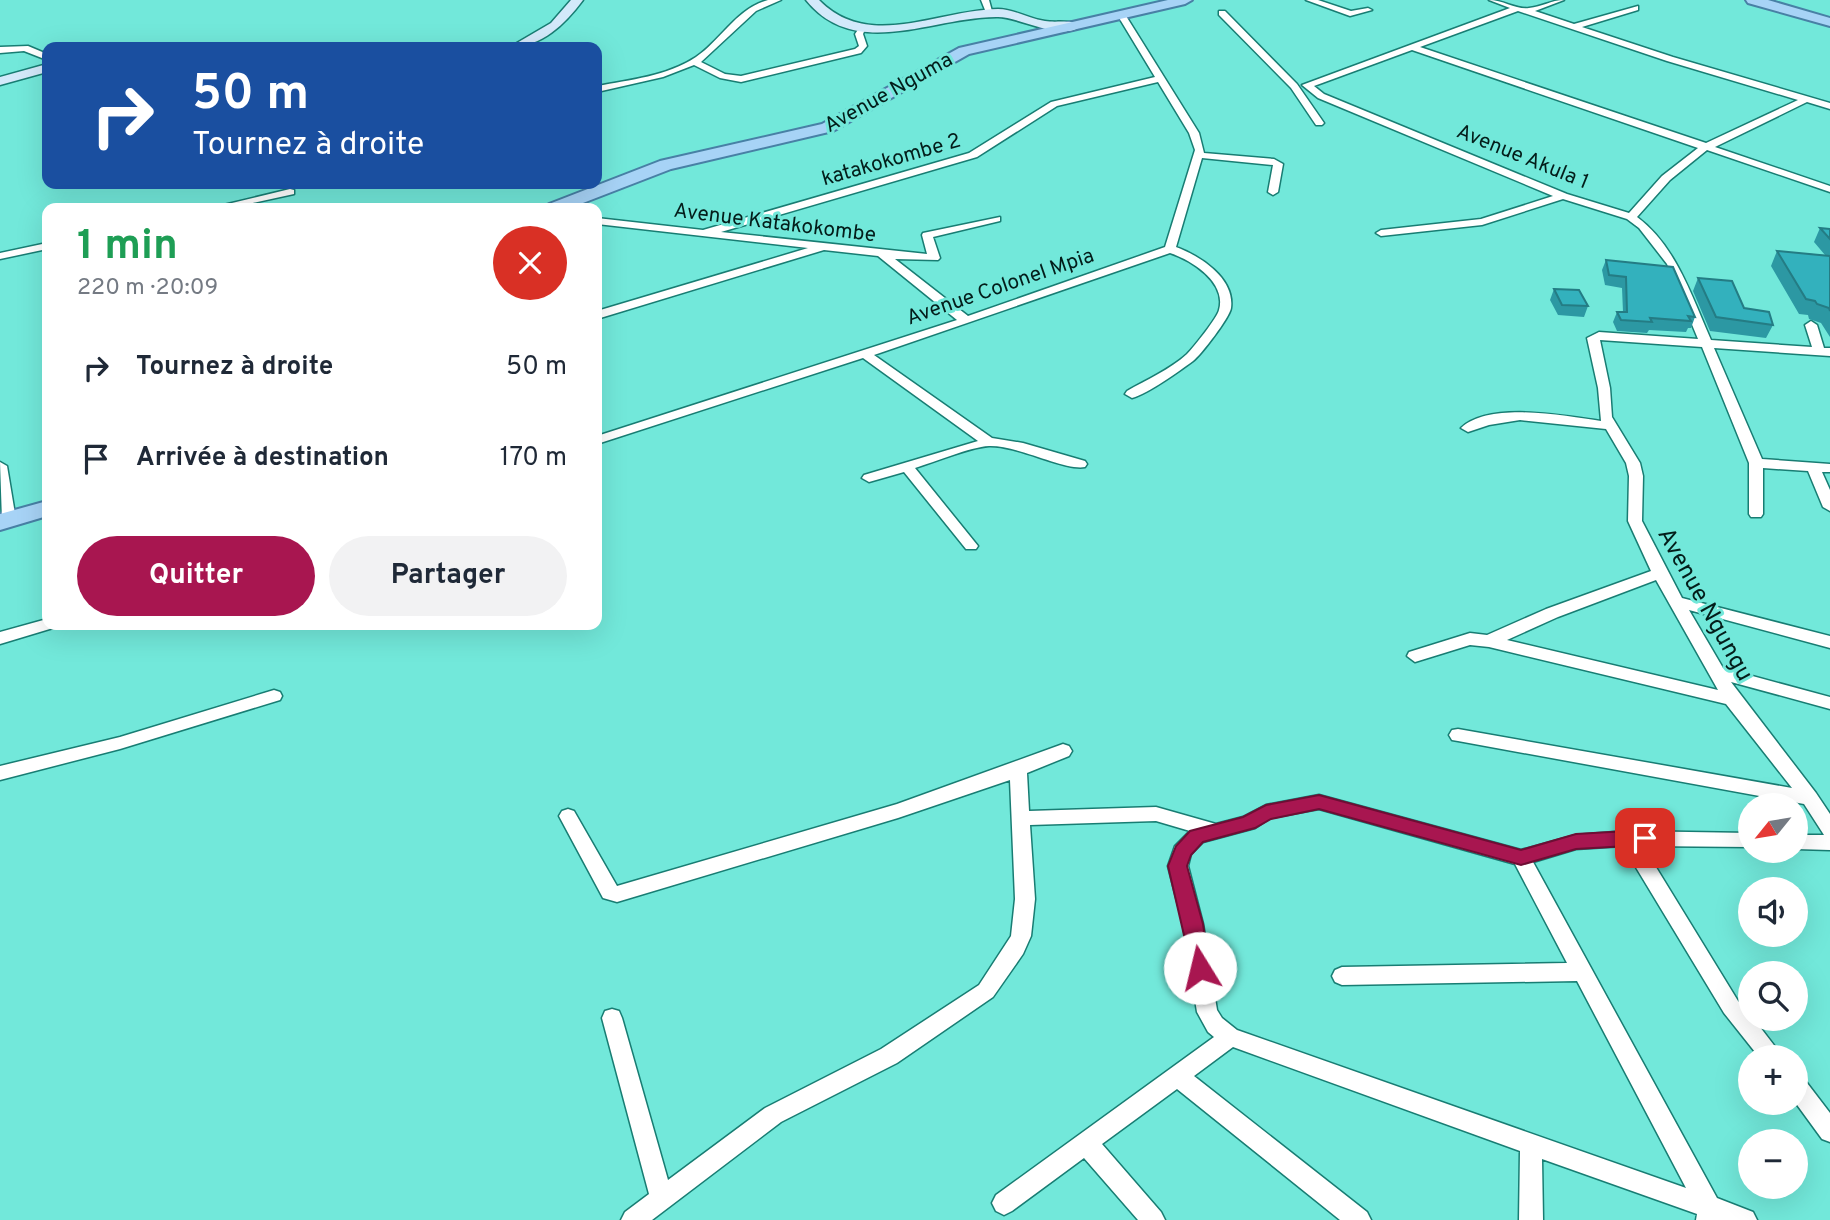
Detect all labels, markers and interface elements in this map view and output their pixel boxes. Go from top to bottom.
street label: Avenue Nguma [820,47,958,140]
text: 50 m [192,65,309,127]
icon: right [77,70,168,161]
street label: Avenue Akula 1 [1452,119,1593,196]
text: Tournez à droite [192,126,424,166]
street label: katakokombe 2 [819,128,964,193]
street label: Avenue Katakokombe [672,198,878,249]
text: 1 min [77,221,178,274]
button: close [493,226,567,300]
street label: Avenue Colonel Mpia [903,243,1098,332]
text: 220 m · 20:09 [77,274,218,303]
icon: right [77,349,115,387]
text: Tournez à droite [136,351,333,384]
text: 50 m [506,351,567,384]
icon: arrive [77,440,115,478]
text: Arrivée à destination [136,442,389,475]
text: 170 m [500,442,567,475]
street label: Avenue Ngungu [1650,523,1759,687]
button: Quitter [77,536,315,616]
button: Partager [329,536,567,616]
north arrow [1738,793,1808,863]
map controls [1738,793,1808,1199]
pin [1615,808,1675,868]
icon: arrive [1626,819,1664,857]
button: sound [1738,877,1808,947]
position arrow [1163,931,1237,1005]
button: search [1738,961,1808,1031]
button: + [1738,1045,1808,1115]
button: − [1738,1129,1808,1199]

